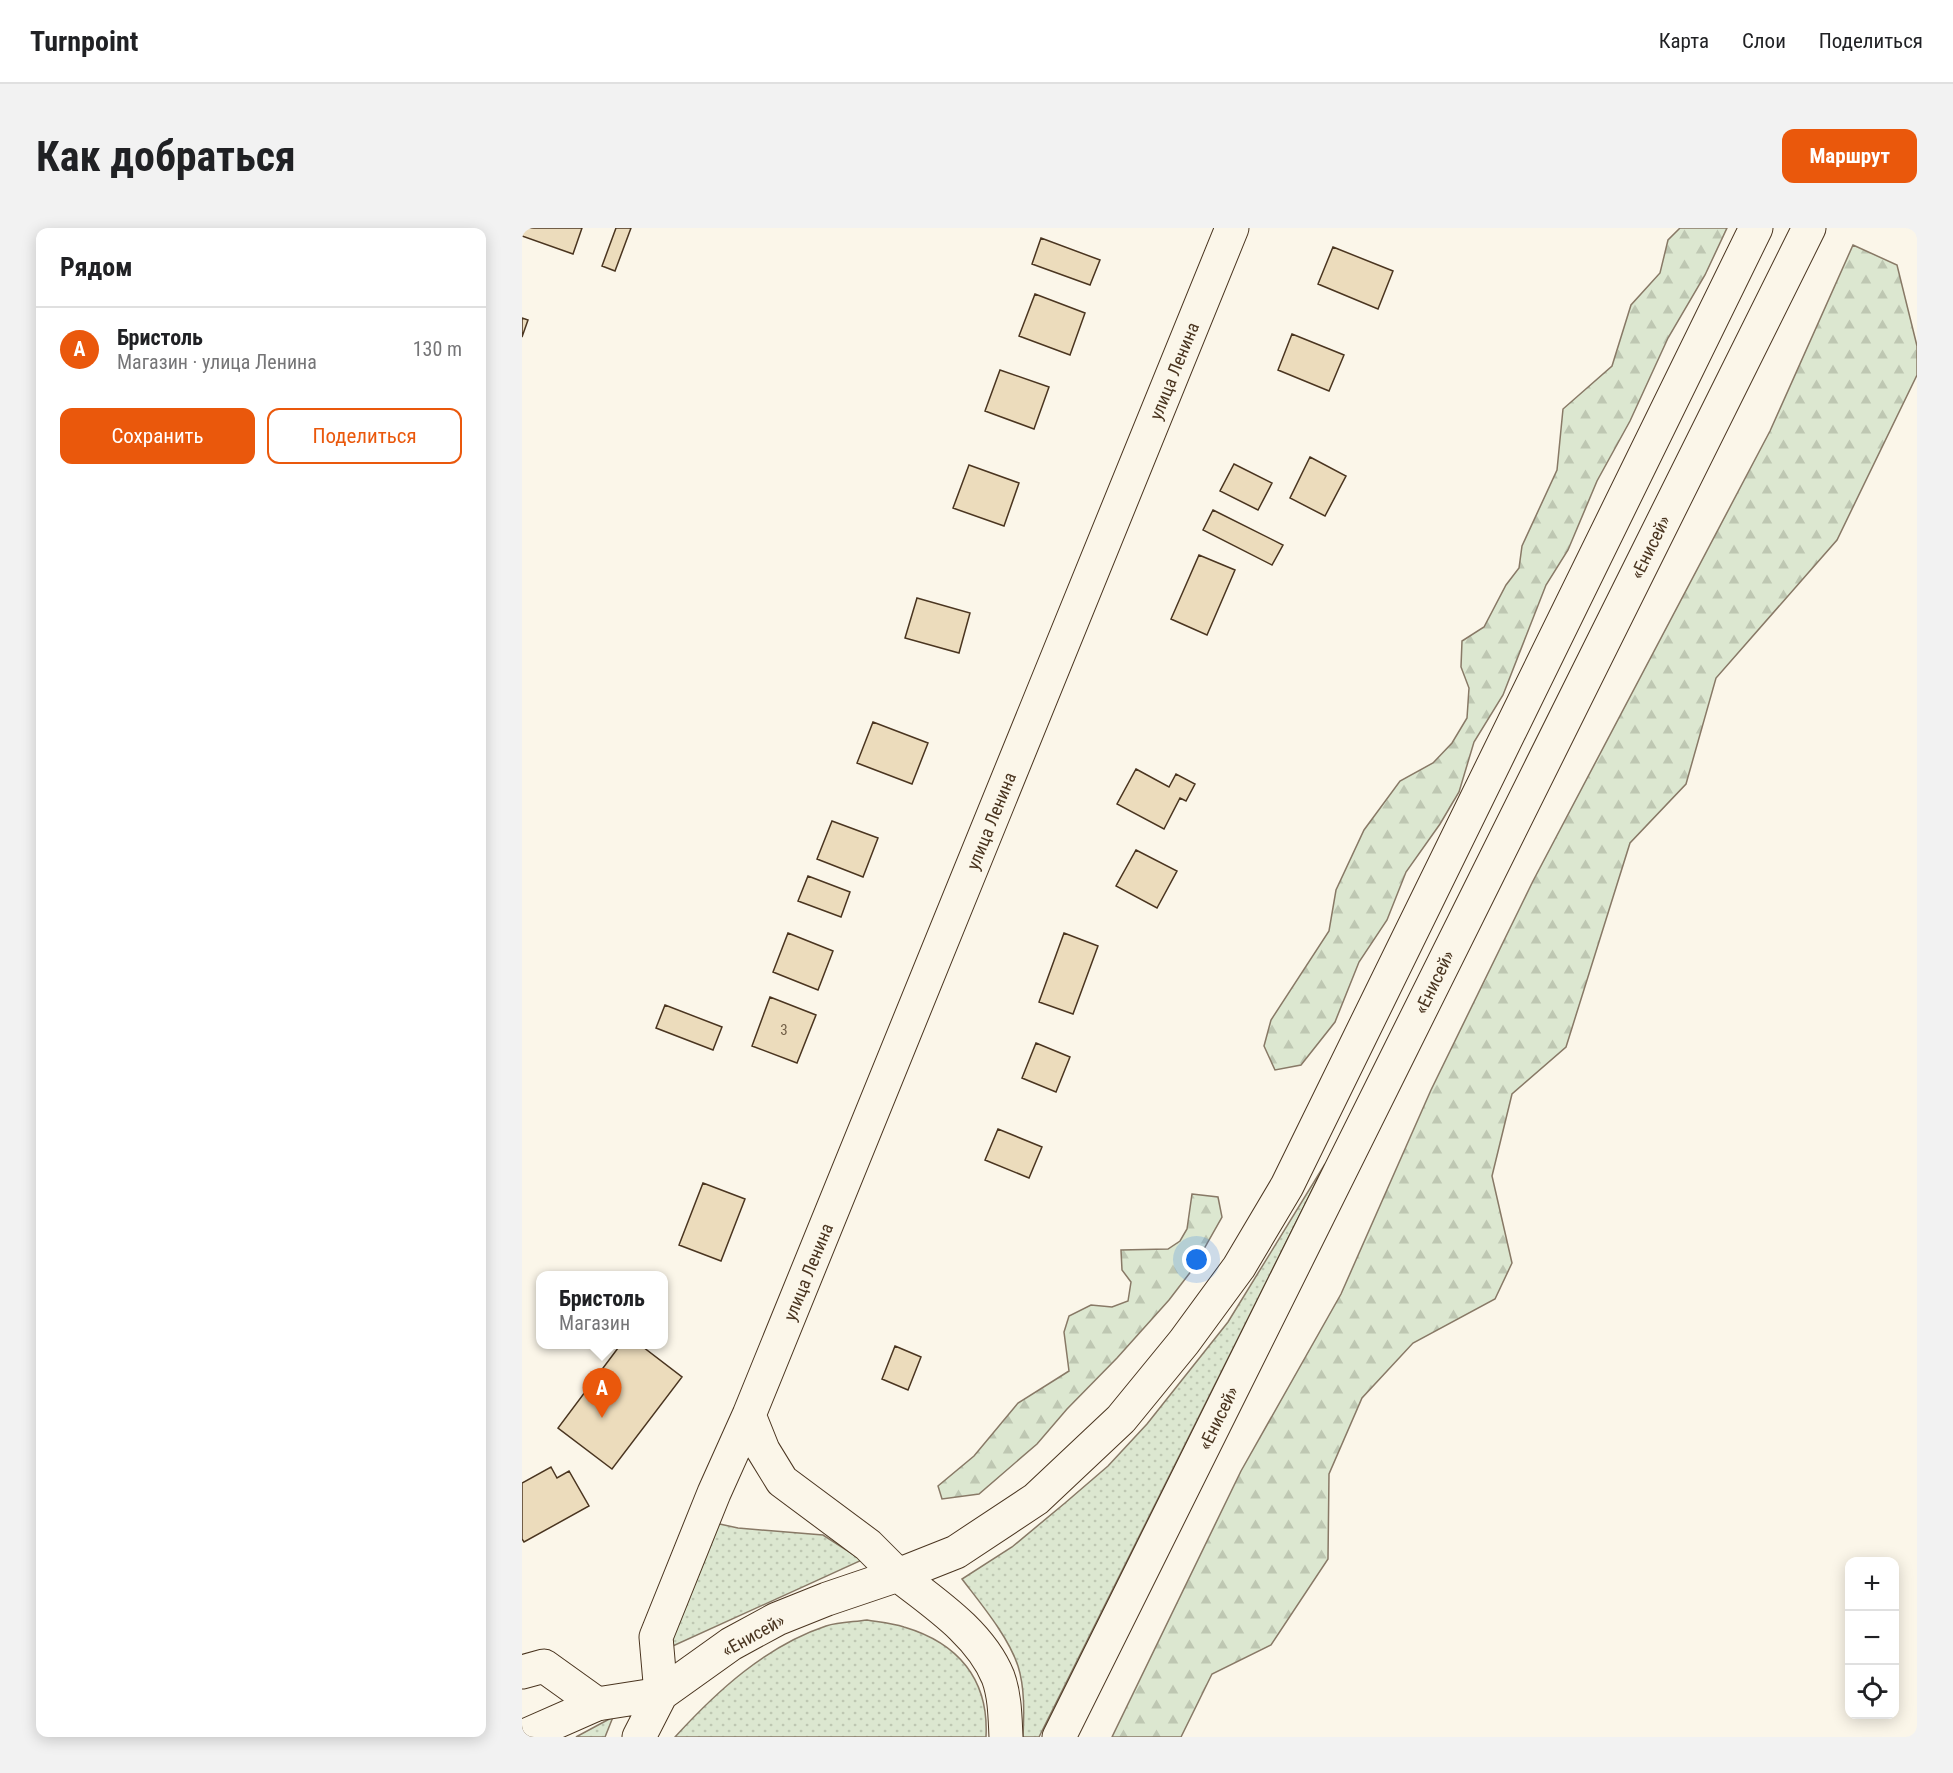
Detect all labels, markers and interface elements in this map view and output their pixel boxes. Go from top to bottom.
text: Turnpoint [30,25,138,58]
text: Карта [1659,29,1709,53]
text: Слои [1742,29,1786,53]
text: Поделиться [1819,29,1923,53]
button: Маршрут [1782,129,1917,183]
text: Как добраться [36,132,296,181]
text: Рядом [60,252,132,282]
street label: улица Ленина [1145,319,1203,423]
text: Бристоль [117,325,203,350]
text: A [74,337,85,361]
text: 130 m [413,337,462,361]
text: Магазин · улица Ленина [117,350,317,374]
button: Сохранить [60,408,255,464]
button: Поделиться [267,408,462,464]
street label: «Енисей» [1626,512,1674,582]
street label: улица Ленина [962,769,1020,873]
street label: «Енисей» [1410,947,1458,1017]
house number: 3 [780,1021,788,1039]
street label: улица Ленина [779,1220,837,1324]
your location [1182,1245,1211,1274]
popup [536,1271,668,1349]
text: Бристоль [559,1286,645,1311]
text: Магазин [559,1311,630,1335]
pin: A [582,1368,622,1418]
street label: «Енисей» [1194,1383,1242,1453]
map controls [1845,1557,1899,1719]
button: + [1845,1557,1899,1611]
street label: «Енисей» [718,1609,788,1661]
button: − [1845,1611,1899,1665]
button: locate [1845,1665,1899,1719]

